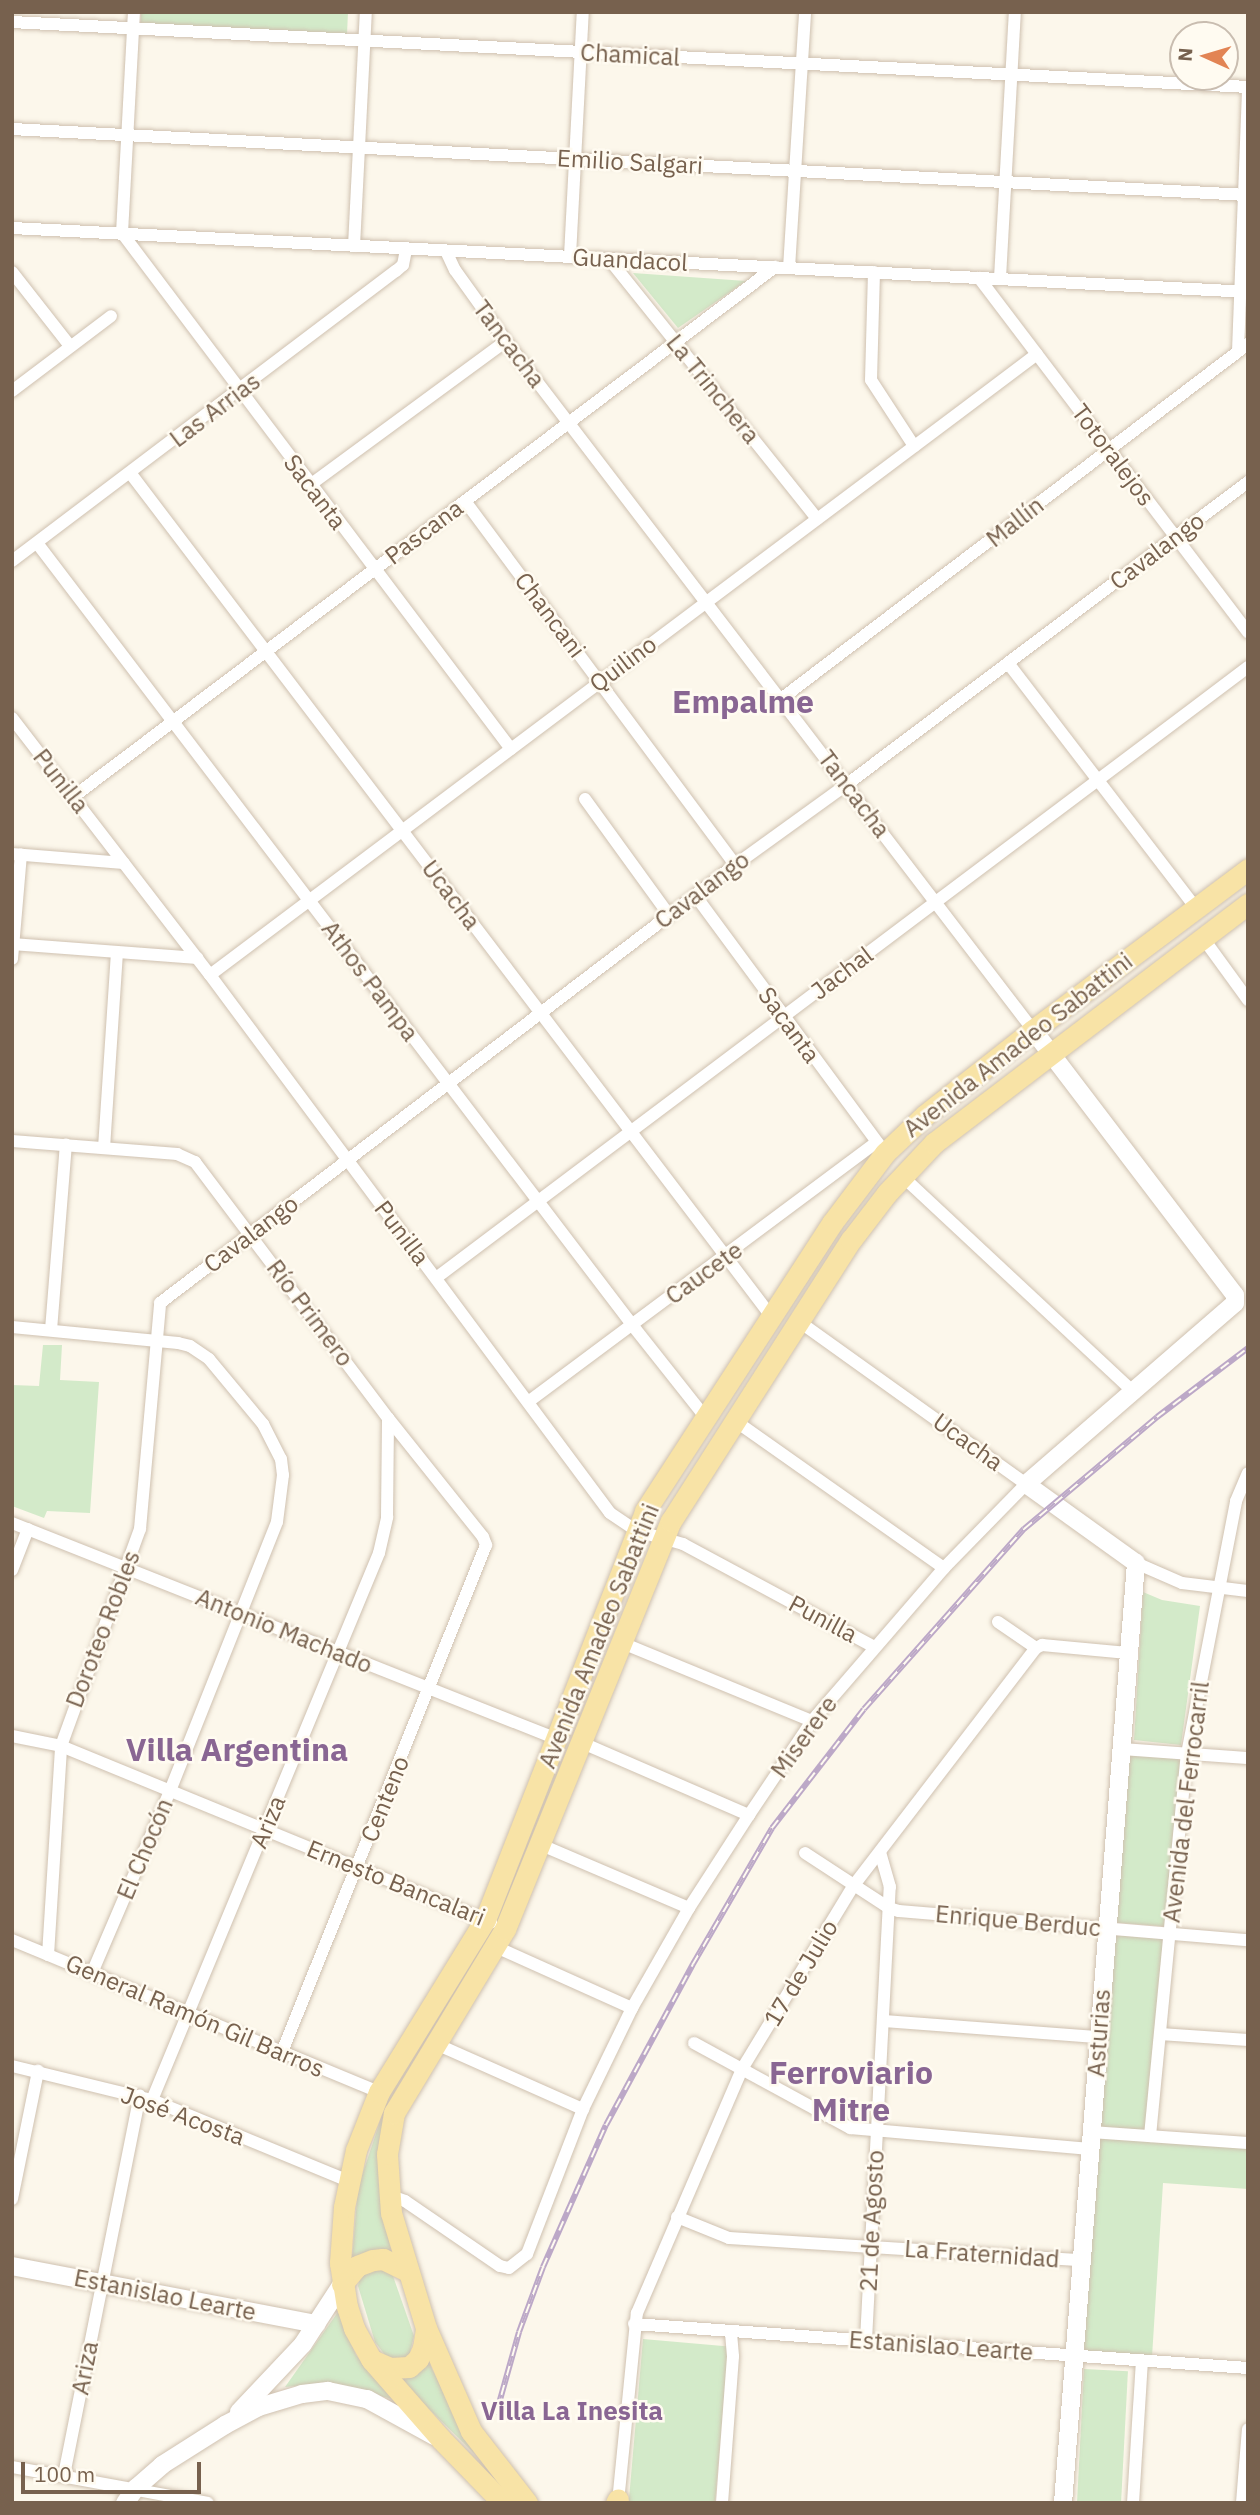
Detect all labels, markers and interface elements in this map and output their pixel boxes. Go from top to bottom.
north arrow [1169,21,1239,91]
street label: Chamical [579,38,681,72]
text: N [1173,47,1197,62]
street label: Emilio Salgari [556,144,704,180]
street label: Guandacol [572,243,688,277]
street label: Tancacha [467,295,551,393]
street label: La Trinchera [660,329,766,449]
street label: Las Arrias [164,367,266,453]
street label: Totoralejos [1065,399,1161,511]
street label: Sacanta [277,449,353,535]
street label: Mallín [981,491,1049,553]
street label: Pascana [379,493,469,571]
street label: Cavalango [1104,506,1210,596]
street label: Chancani [509,567,591,663]
street label: Quilino [584,630,662,698]
district label: Empalme [672,682,814,720]
street label: Punilla [27,743,95,819]
street label: Tancacha [812,745,896,843]
street label: Cavalango [649,845,755,935]
street label: Ucacha [416,855,486,935]
street label: Athos Pampa [315,915,425,1047]
street label: Jachal [805,940,879,1006]
street label: Avenida Amadeo Sabattini [898,947,1138,1143]
street label: Sacanta [752,982,826,1068]
street label: Cavalango [198,1189,304,1279]
street label: Punilla [368,1195,436,1271]
street label: Caucete [660,1235,748,1311]
street label: Río Primero [261,1254,359,1372]
street label: Ucacha [927,1407,1009,1477]
street label: Avenida Amadeo Sabattini [533,1499,665,1773]
street label: Doroteo Robles [60,1546,146,1712]
street label: Antonio Machado [192,1582,376,1680]
street label: Punilla [784,1589,862,1649]
street label: Avenida del Ferrocarril [1157,1680,1215,1924]
street label: Miserere [765,1690,843,1784]
district label: Villa Argentina [126,1730,348,1768]
street label: Centeno [355,1752,415,1846]
street label: Ariza [244,1791,292,1853]
street label: El Chocón [111,1794,179,1904]
street label: Ernesto Bancalari [303,1834,489,1932]
street label: Enrique Berduc [934,1899,1102,1943]
street label: 17 de Julio [758,1915,844,2031]
street label: General Ramón Gil Barros [61,1948,329,2084]
street label: Asturias [1082,1988,1116,2078]
district label: Ferroviario Mitre [769,2054,933,2129]
street label: José Acosta [117,2080,249,2152]
street label: 21 de Agosto [854,2149,890,2293]
street label: La Fraternidad [903,2234,1061,2274]
street label: Estanislao Learte [72,2263,258,2327]
street label: Estanislao Learte [848,2325,1034,2367]
street label: Ariza [66,2339,104,2397]
district label: Villa La Inesita [481,2395,663,2427]
scale bar [24,2448,205,2492]
text: 100 m [34,2460,95,2488]

